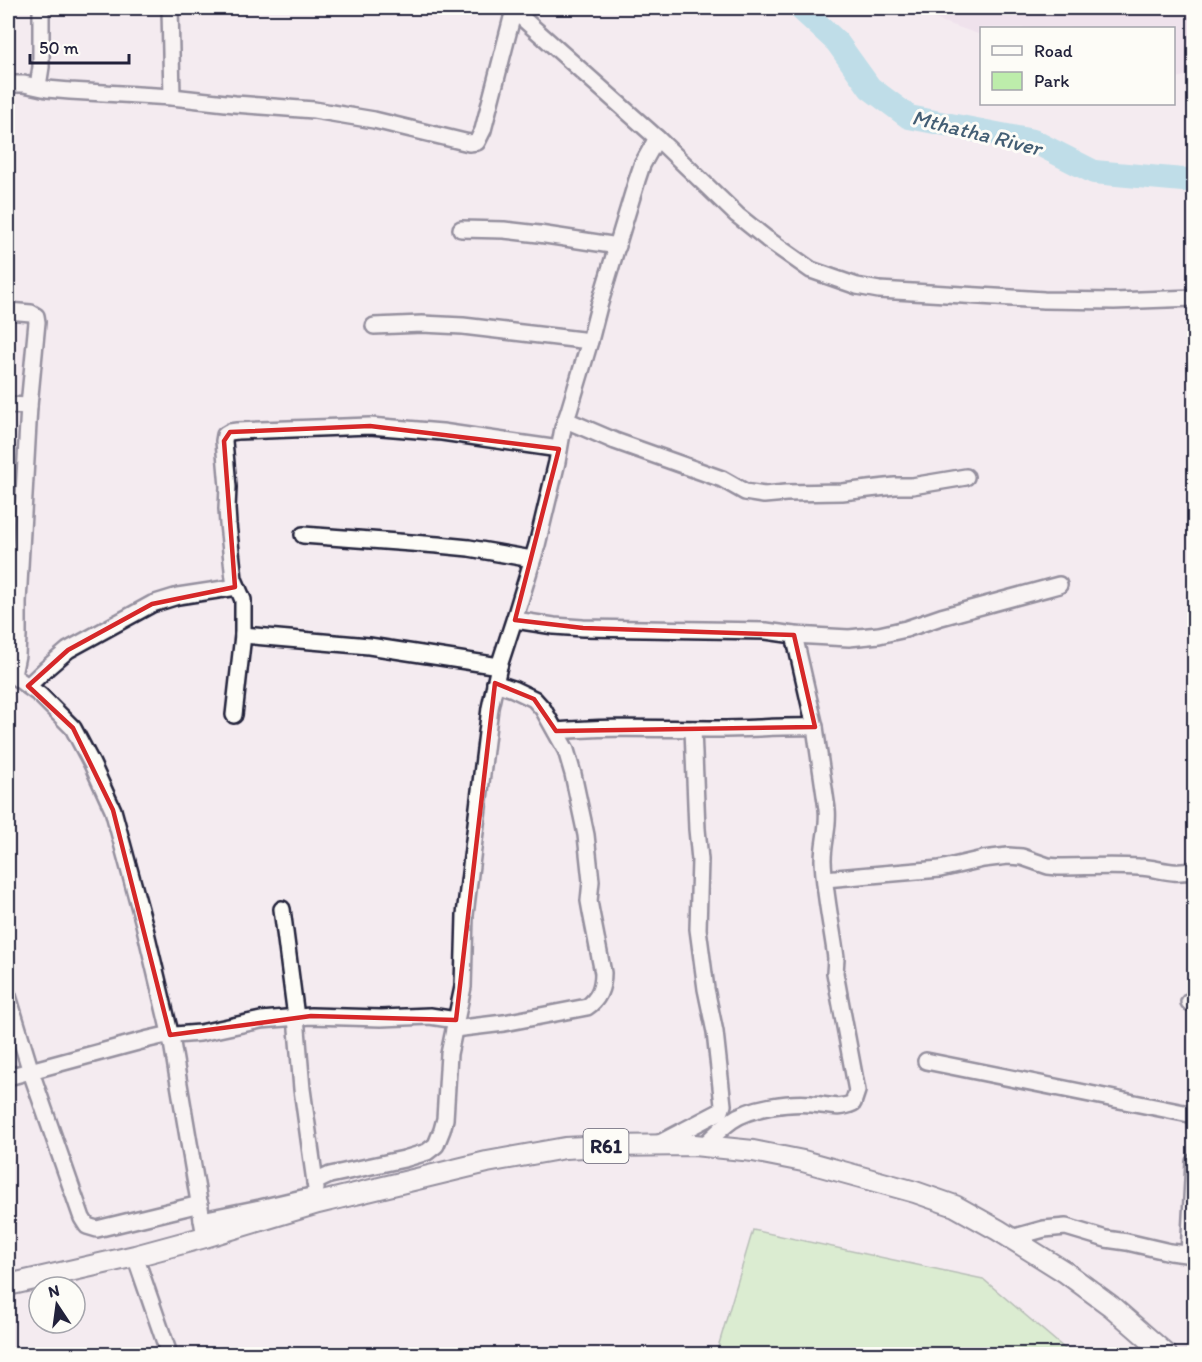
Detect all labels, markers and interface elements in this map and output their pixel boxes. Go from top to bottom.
scale bar [30,27,129,65]
legend [980,27,1175,105]
text: 50 m [39,37,79,59]
text: Road [1034,40,1073,62]
text: Park [1034,70,1069,92]
water label: Mthatha River [909,103,1047,162]
road number: R61 [584,1129,628,1163]
north arrow [27,1275,87,1335]
text: N [46,1280,61,1301]

